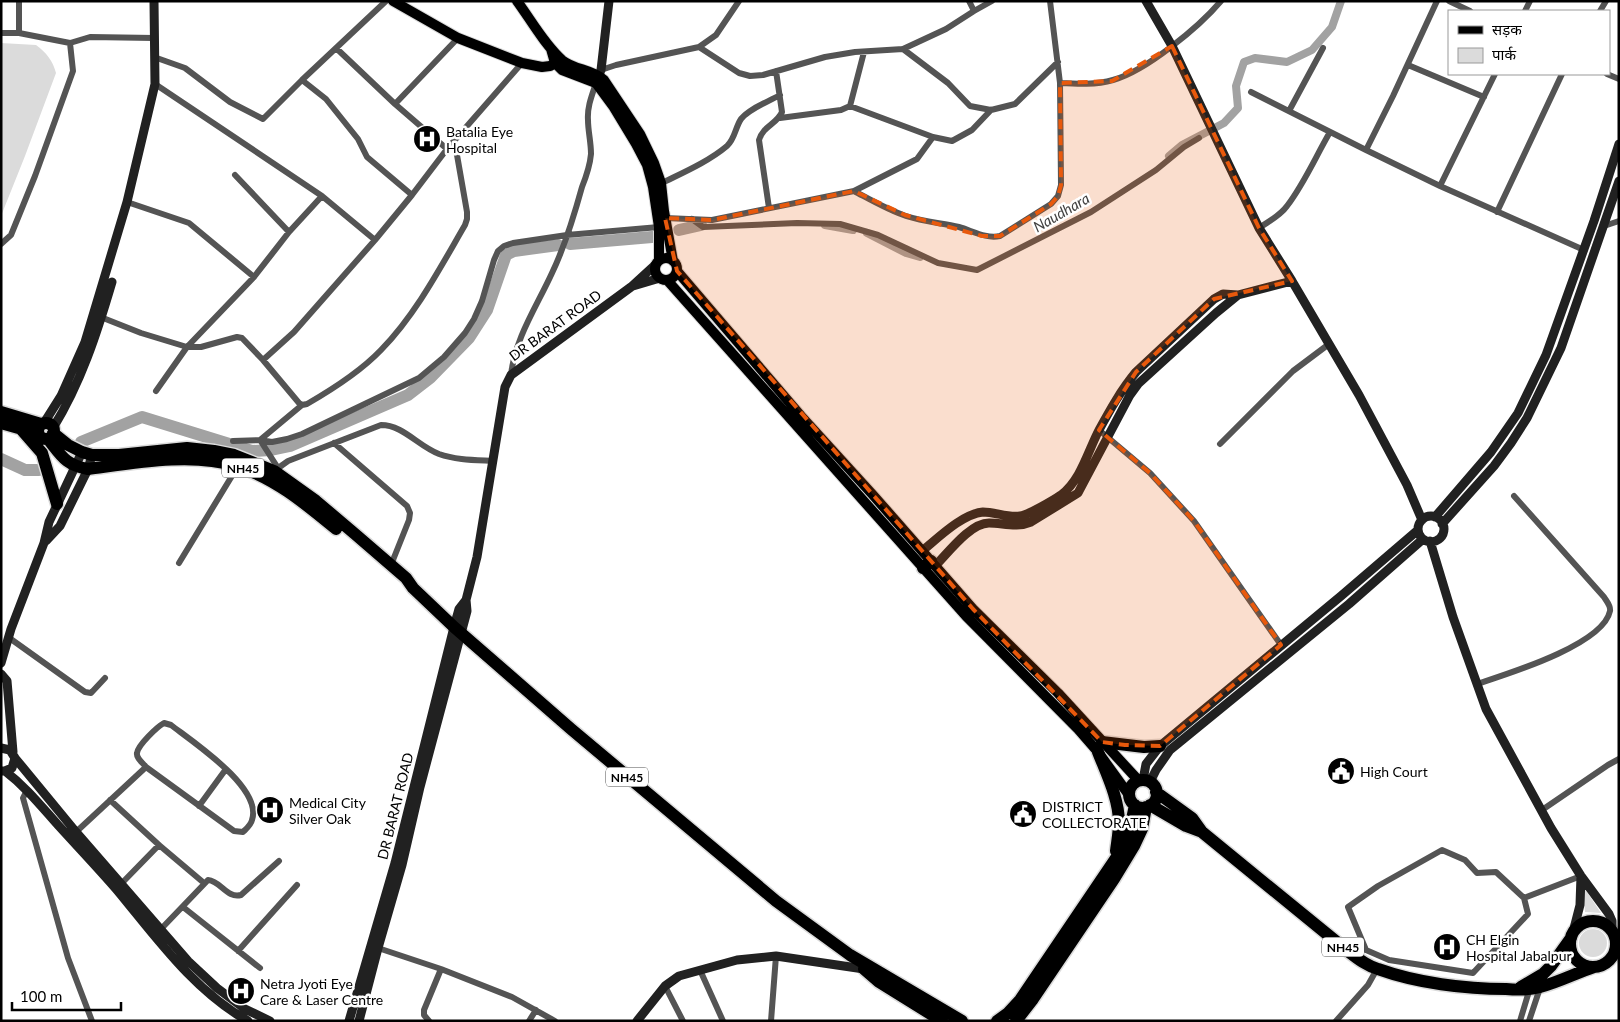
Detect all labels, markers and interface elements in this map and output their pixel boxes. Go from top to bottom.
legend [1448,10,1610,75]
text: सड़क [1492,20,1522,38]
text: पार्क [1492,45,1516,63]
place label: Batalia Eye Hospital [446,123,513,156]
hospital icon: Batalia Eye Hospital [412,124,442,154]
water label: Naudhara [1030,189,1093,235]
street label: DR BARAT ROAD [506,286,604,364]
road number: NH45 [222,458,264,478]
street label: DR BARAT ROAD [373,751,417,861]
public building icon: High Court [1326,756,1356,786]
place label: High Court [1360,763,1428,780]
road number: NH45 [606,768,648,786]
place label: Medical City Silver Oak [289,794,367,827]
hospital icon: Medical City Silver Oak [255,795,285,825]
place label: DISTRICT COLLECTORATE [1042,798,1147,831]
public building icon: DISTRICT COLLECTORATE [1008,799,1038,829]
place label: CH Elgin Hospital Jabalpur [1466,931,1572,964]
hospital icon: CH Elgin Hospital Jabalpur [1432,932,1462,962]
road number: NH45 [1322,938,1364,956]
place label: Netra Jyoti Eye Care & Laser Centre [260,975,383,1008]
hospital icon: Netra Jyoti Eye Care & Laser Centre [226,976,256,1006]
scale bar [12,980,121,1012]
text: 100 m [20,987,62,1005]

